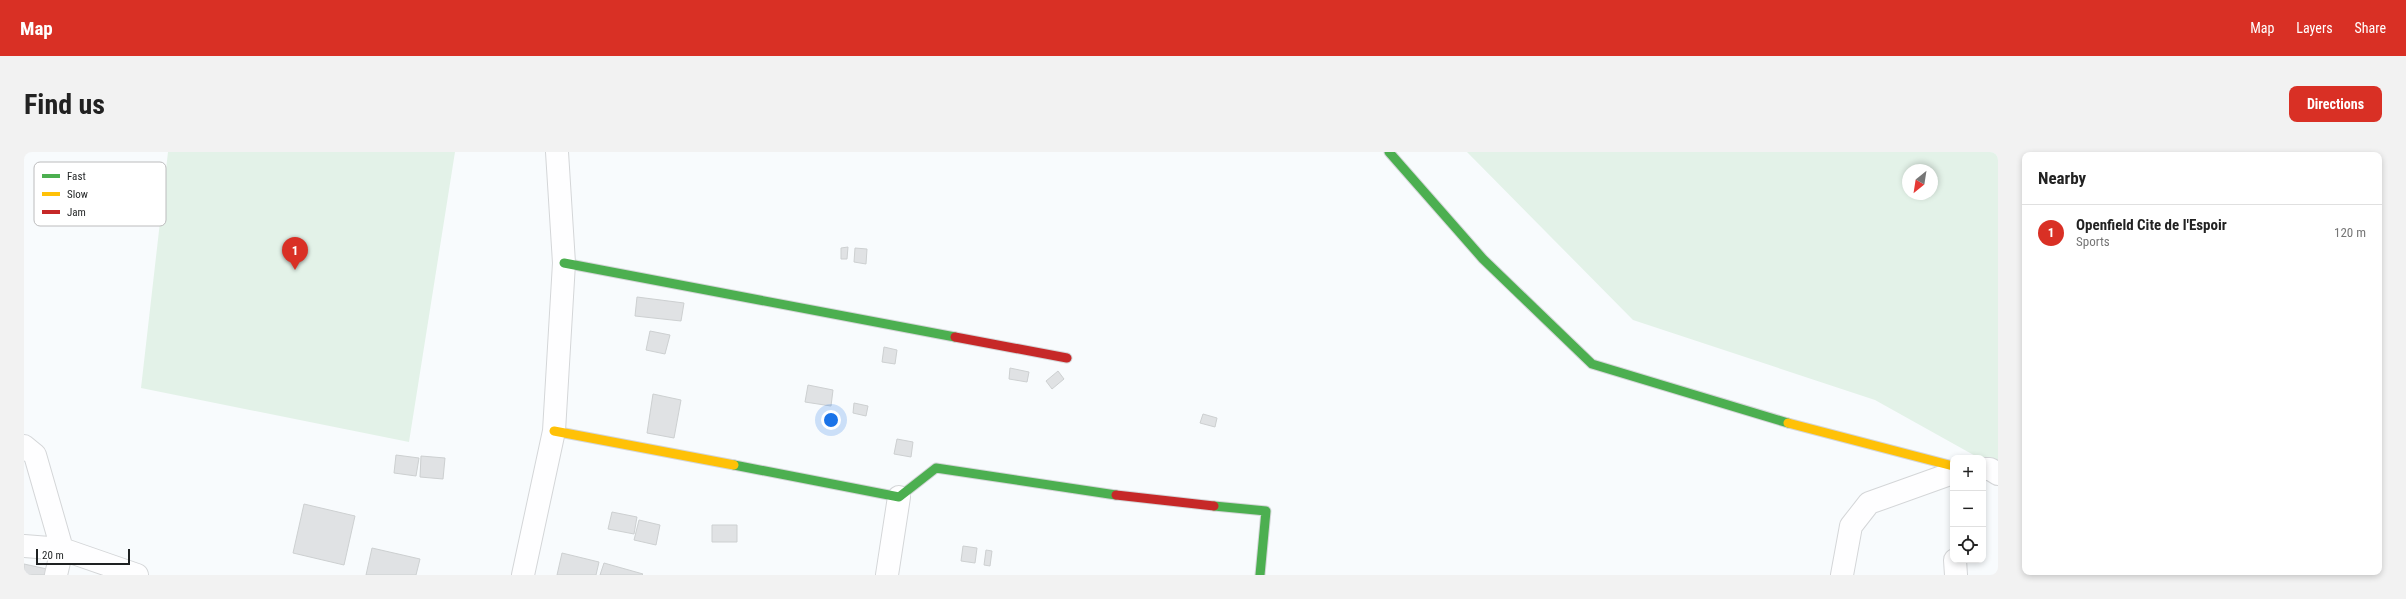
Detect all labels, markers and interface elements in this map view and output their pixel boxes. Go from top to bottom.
text: Map [20,17,53,40]
text: Map [2250,20,2274,36]
text: Layers [2296,20,2333,36]
text: Share [2355,20,2386,36]
button: Directions [2289,86,2382,122]
text: Find us [24,88,105,121]
legend [34,162,166,226]
north arrow [1902,164,1938,200]
text: Nearby [2038,168,2086,188]
text: Fast [67,170,86,183]
text: Slow [67,188,88,201]
text: Jam [67,206,86,219]
text: Openfield Cite de l'Espoir [2076,216,2227,234]
text: 1 [2048,225,2054,240]
text: 120 m [2334,225,2366,240]
text: Sports [2076,234,2110,249]
pin: 1 [282,237,308,270]
your location [821,410,841,430]
map controls [1950,455,1986,563]
button: + [1950,455,1986,491]
button: − [1950,491,1986,527]
button: locate [1950,527,1986,563]
scale bar [36,547,130,566]
text: 20 m [42,549,64,562]

